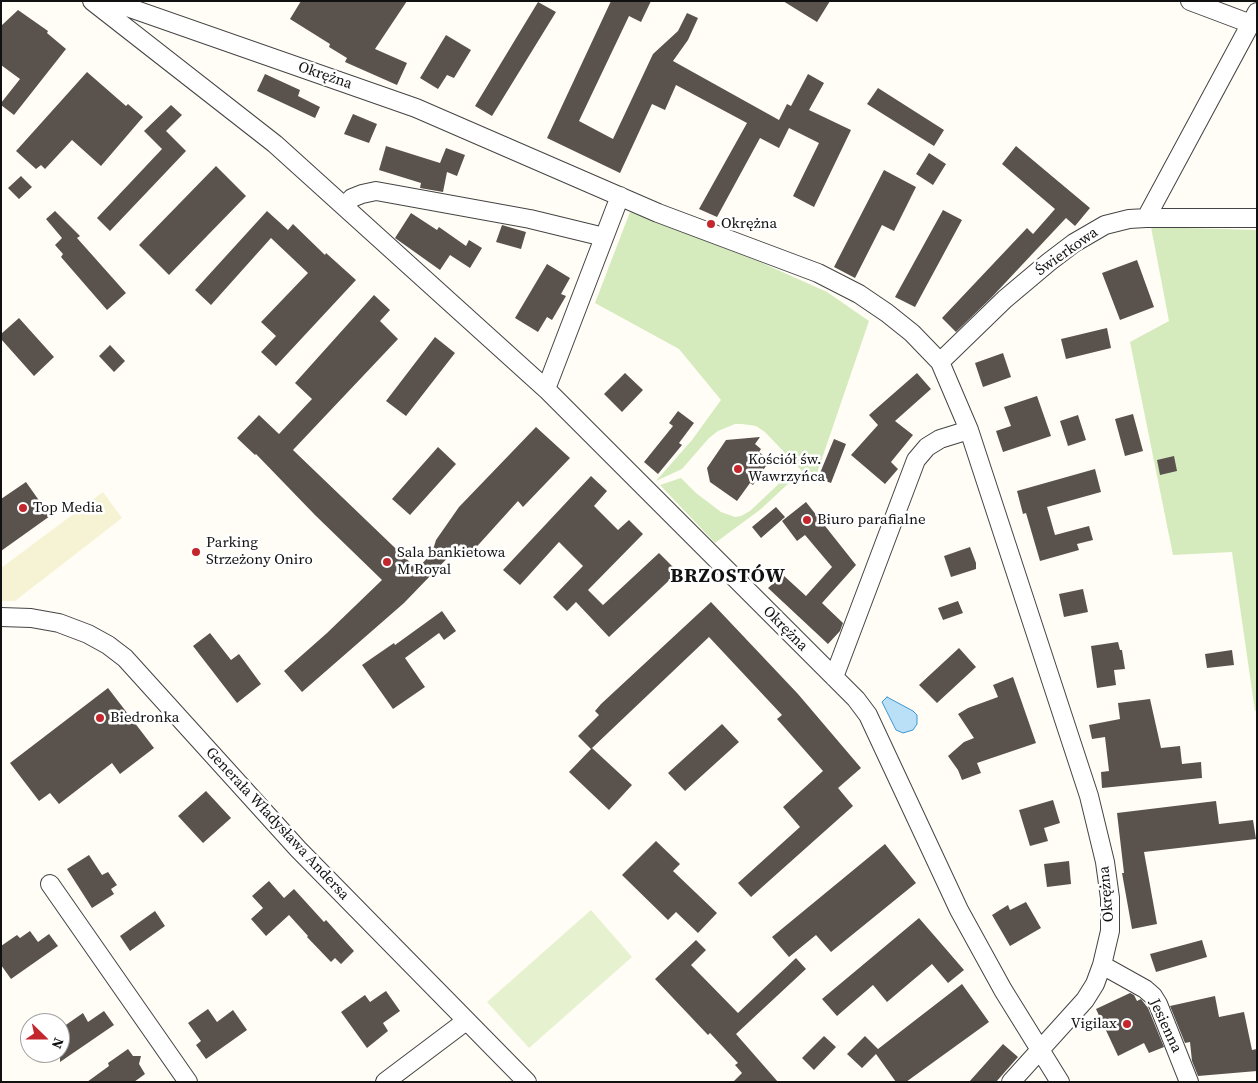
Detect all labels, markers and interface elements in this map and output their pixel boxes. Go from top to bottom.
street label: Okrężna [295,58,355,94]
place label: Okrężna [721,215,777,233]
marker: Okrężna [705,218,717,230]
street label: Świerkowa [1032,224,1102,280]
place label: Kościół św. Wawrzyńca [748,451,825,486]
marker: Kościół św. Wawrzyńca [732,463,744,475]
place label: Top Media [33,499,103,517]
marker: Top Media [17,502,29,514]
place label: Biuro parafialne [817,511,926,529]
marker: Biuro parafialne [801,514,813,526]
place label: Parking Strzeżony Oniro [206,534,313,569]
place label: Sala bankietowa M Royal [397,544,505,579]
marker: Parking Strzeżony Oniro [190,546,202,558]
marker: Sala bankietowa M Royal [381,556,393,568]
district label: BRZOSTÓW [669,565,787,589]
street label: Okrężna [759,603,811,655]
place label: Biedronka [110,709,179,727]
marker: Biedronka [94,712,106,724]
street label: Generała Władysława Andersa [202,744,352,904]
street label: Okrężna [1096,865,1118,923]
street label: Jesienna [1145,996,1185,1056]
north arrow [20,1013,70,1063]
place label: Vigilax [1071,1015,1117,1033]
marker: Vigilax [1121,1018,1133,1030]
text: N [47,1035,69,1052]

